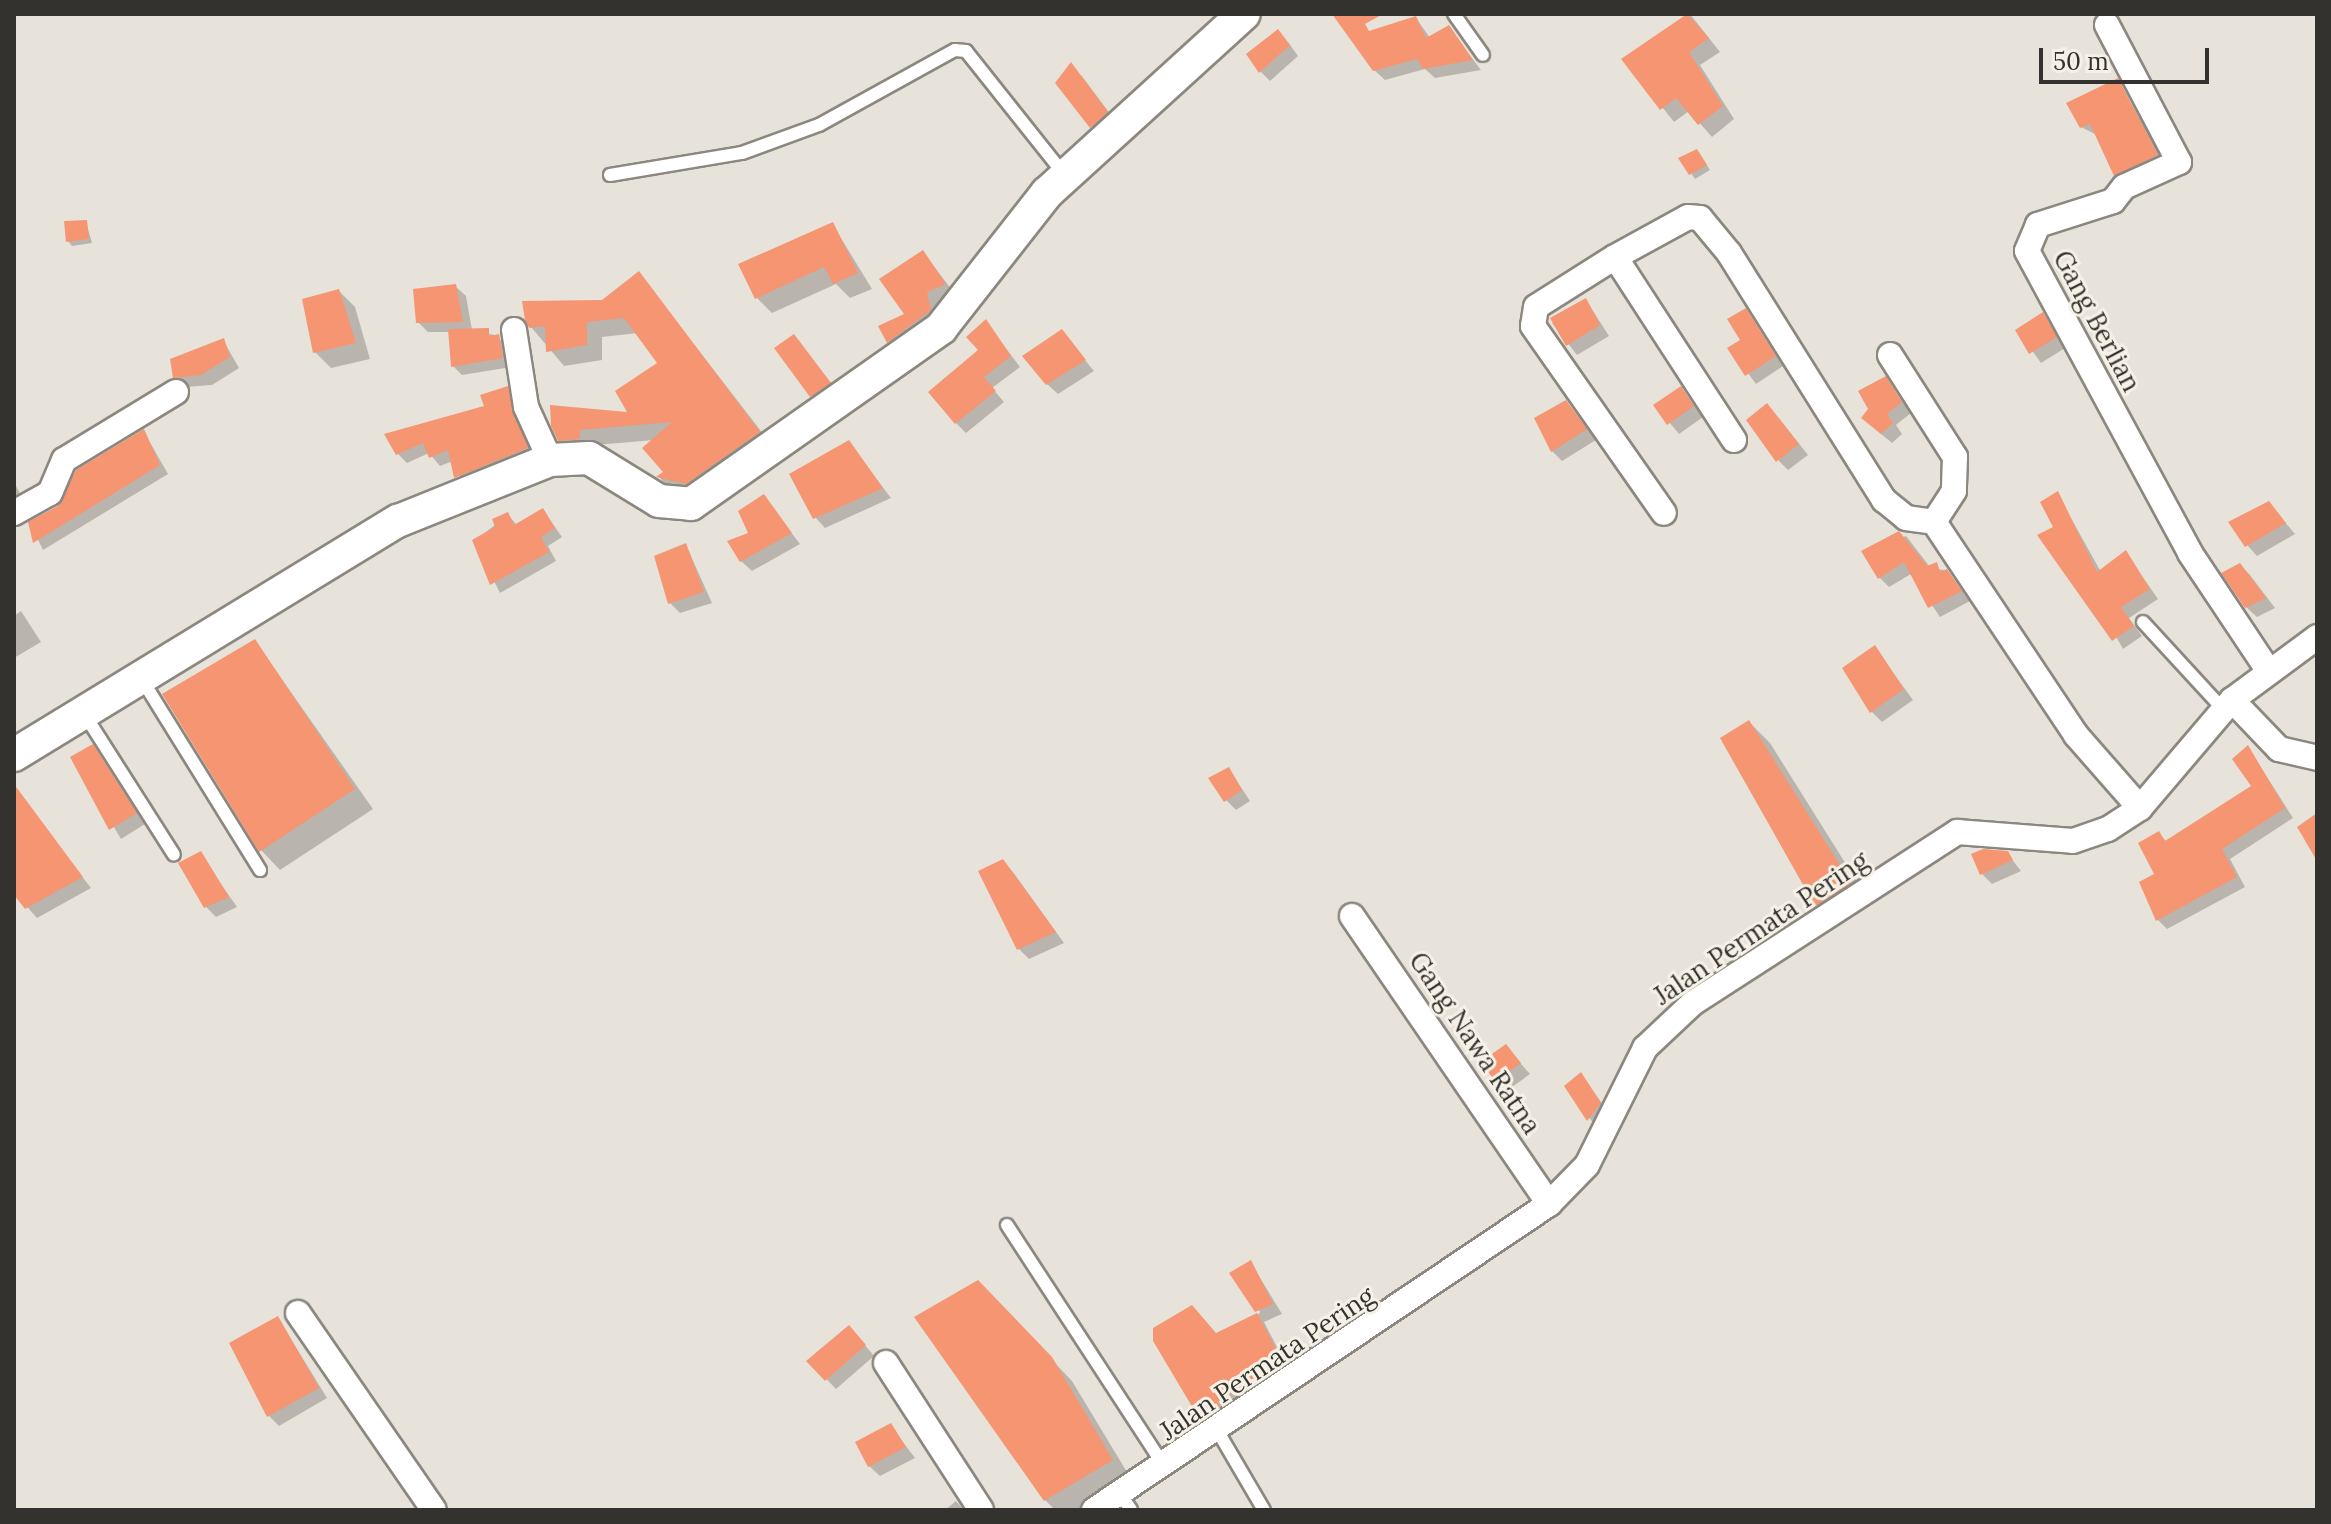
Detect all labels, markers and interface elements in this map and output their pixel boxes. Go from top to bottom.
scale bar [2043,32,2213,82]
text: 50 m [2053,46,2109,77]
street label: Gang Berlian [2047,245,2147,397]
street label: Jalan Permata Pering [1648,845,1874,1011]
street label: Gang Nawa Ratna [1403,946,1547,1140]
street label: Jalan Permata Pering [1154,1280,1380,1446]

